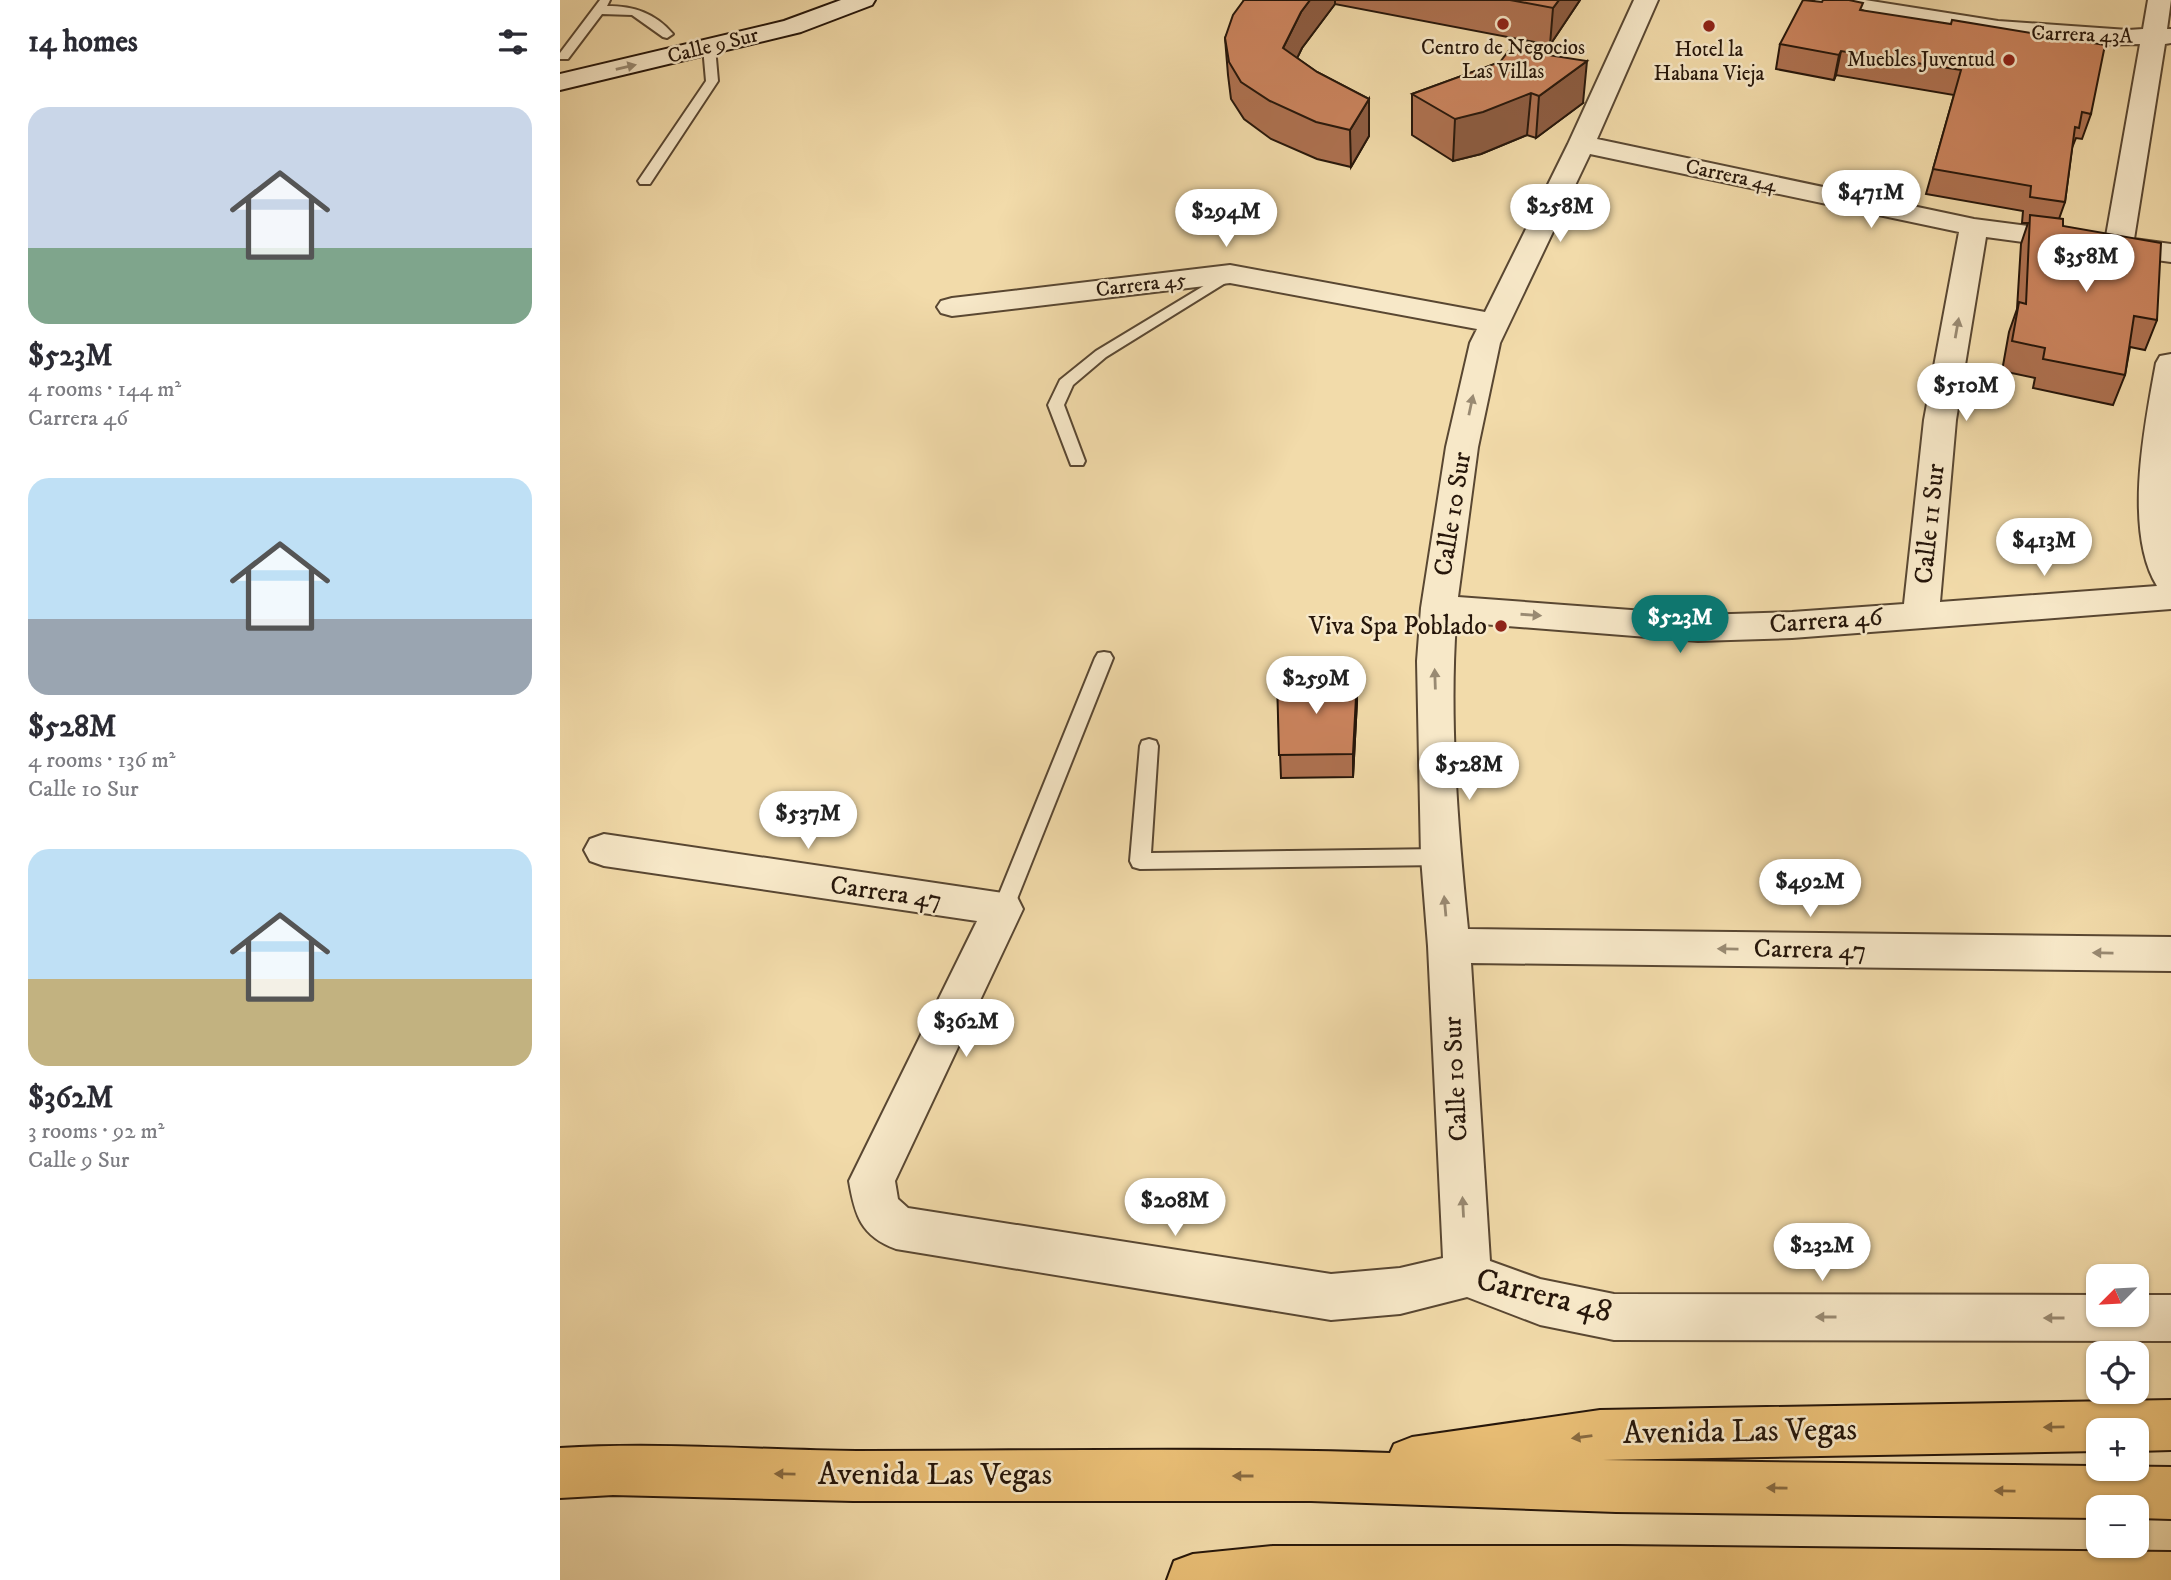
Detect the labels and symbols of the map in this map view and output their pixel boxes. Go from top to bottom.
marker: Centro de Negocios Las Villas [1495,16,1511,32]
marker: Hotel la Habana Vieja [1701,18,1717,34]
street label: Carrera 43A [2031,20,2134,50]
street label: Calle 9 Sur [665,22,761,70]
place label: Centro de Negocios Las Villas [1421,35,1585,85]
place label: Hotel la Habana Vieja [1654,37,1765,87]
place label: Muebles Juventud [1847,47,1996,73]
marker: Muebles Juventud [2001,52,2017,68]
one-way arrow [616,61,638,72]
street label: Carrera 44 [1683,154,1780,199]
pin: $471M [1822,170,1920,230]
pin: $258M [1511,184,1609,244]
pin: $294M [1177,190,1275,249]
pin: $358M [2037,234,2135,294]
street label: Carrera 45 [1094,267,1188,303]
one-way arrow [1951,317,1962,339]
pin: $510M [1917,364,2015,423]
one-way arrow [1466,394,1477,416]
street label: Calle 10 Sur [1427,449,1479,578]
street label: Calle 11 Sur [1907,462,1953,586]
pin: $413M [1995,518,2093,578]
pin: $523M [1631,596,1729,655]
street label: Carrera 46 [1768,600,1885,641]
place label: Viva Spa Poblado [1308,610,1487,643]
one-way arrow [1520,610,1542,621]
marker: Viva Spa Poblado [1493,618,1509,634]
pin: $259M [1267,656,1365,716]
one-way arrow [1430,668,1441,690]
pin: $528M [1420,742,1518,802]
pin: $537M [759,792,857,851]
pin: $492M [1761,860,1859,919]
street label: Carrera 47 [828,869,944,917]
one-way arrow [1439,895,1450,917]
street label: Carrera 47 [1753,933,1867,967]
one-way arrow [1717,943,1739,955]
one-way arrow [2092,948,2114,959]
pin: $362M [917,1000,1015,1059]
street label: Calle 10 Sur [1436,1015,1476,1142]
pin: $208M [1126,1178,1224,1238]
one-way arrow [1457,1195,1468,1217]
pin: $232M [1773,1224,1871,1283]
street label: Carrera 48 [1472,1260,1616,1332]
north arrow [2086,1264,2149,1326]
one-way arrow [1815,1311,1837,1323]
one-way arrow [2043,1312,2065,1324]
street label: Avenida Las Vegas [1623,1410,1857,1454]
one-way arrow [2043,1421,2065,1433]
one-way arrow [1570,1432,1592,1443]
street label: Avenida Las Vegas [818,1455,1052,1495]
one-way arrow [774,1468,796,1480]
one-way arrow [1231,1470,1253,1482]
one-way arrow [1766,1482,1788,1494]
one-way arrow [1994,1485,2016,1497]

